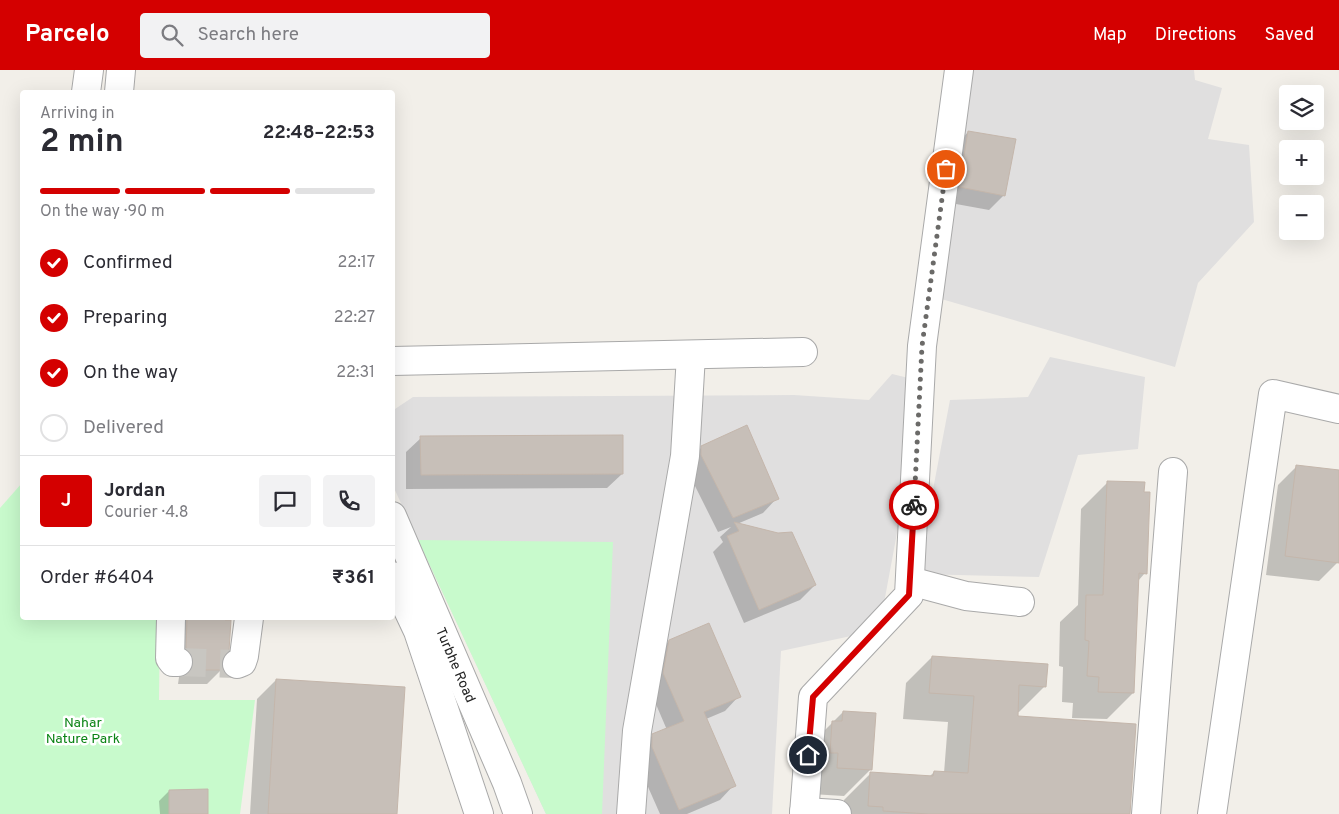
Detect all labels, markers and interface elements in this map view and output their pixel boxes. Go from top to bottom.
search box [140,13,490,58]
text: Parcelo [25,20,110,50]
icon: search [158,21,186,49]
text: Search here [198,23,299,47]
text: Map [1093,24,1127,47]
text: Directions [1155,24,1237,47]
text: Saved [1265,24,1314,47]
map controls [1279,85,1324,240]
button: layers [1279,85,1324,130]
text: Arriving in [40,104,115,124]
text: 22:48–22:53 [263,121,375,145]
text: 2 min [40,123,124,163]
button: + [1279,140,1324,185]
pin [925,148,967,190]
icon: bag [932,155,960,183]
button: − [1279,195,1324,240]
text: On the way · 90 m [40,202,165,222]
icon: check [40,249,68,277]
text: Confirmed [83,251,173,275]
text: 22:17 [338,253,375,273]
icon: check [40,304,68,332]
text: Preparing [83,306,167,330]
text: 22:27 [334,308,375,328]
icon: check [40,359,68,387]
text: On the way [83,361,178,385]
text: 22:31 [336,363,375,383]
text: Delivered [83,416,164,440]
button: chat [259,475,311,527]
button: phone [323,475,375,527]
text: Jordan [104,479,166,503]
courier [889,480,939,530]
text: J [61,489,71,513]
icon: bike [900,491,928,519]
text: Courier · 4.8 [104,503,188,523]
text: Order #6404 [40,566,154,590]
text: ₹361 [332,566,375,590]
street label: Turbhe Road [431,625,478,706]
park label: Nahar Nature Park [46,715,120,748]
pin [787,734,829,776]
icon: home [794,741,822,769]

